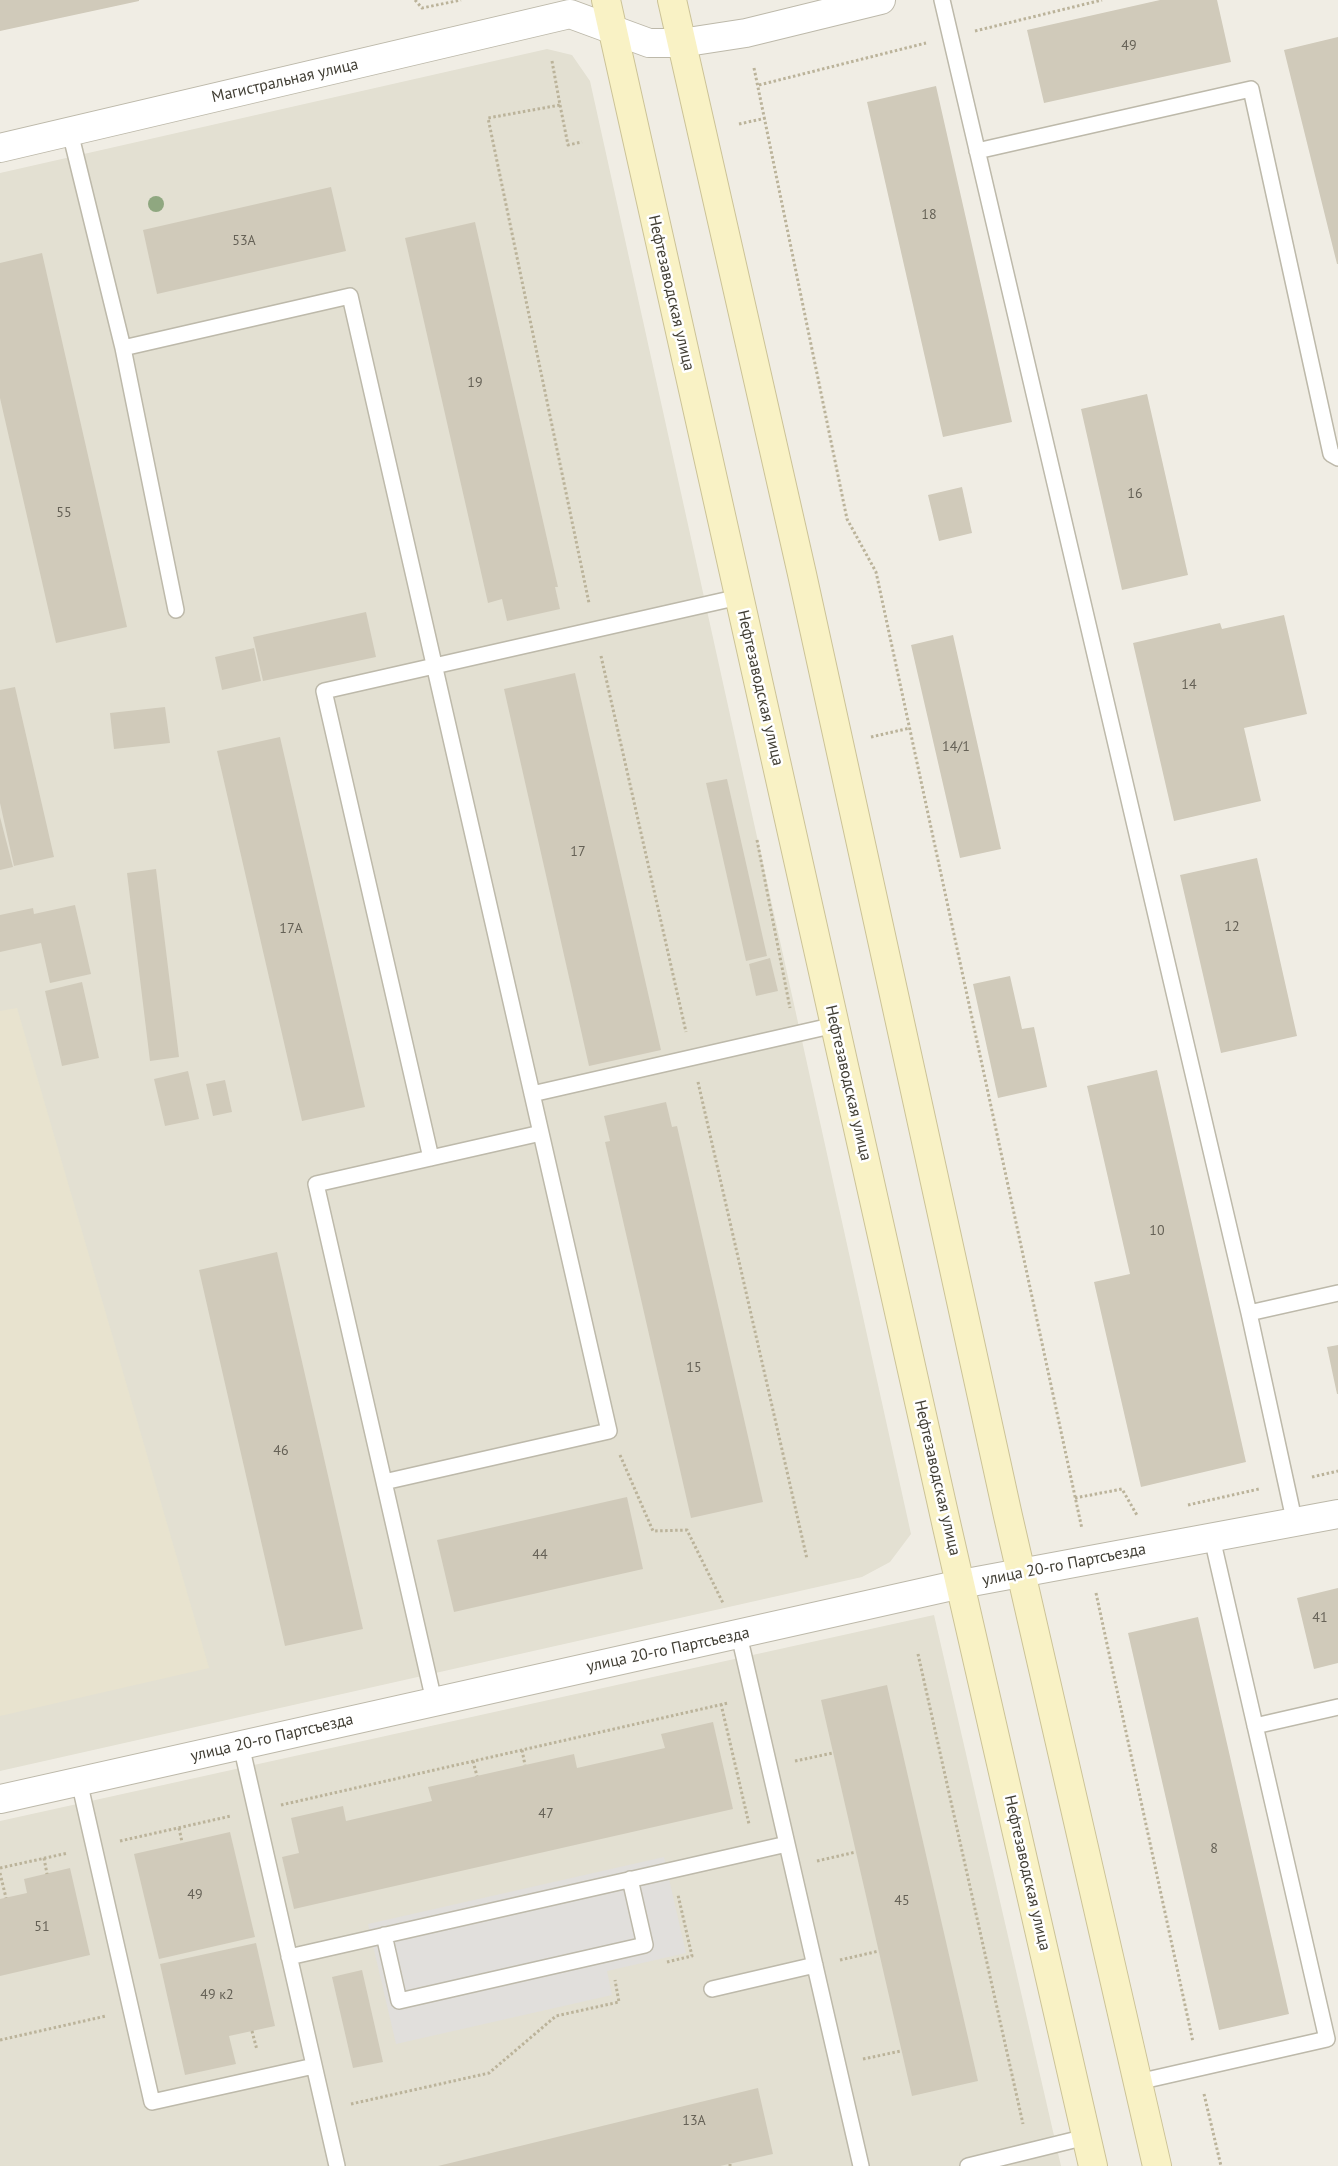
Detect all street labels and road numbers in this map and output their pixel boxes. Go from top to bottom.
street label: Магистральная улица [210,55,360,107]
street label: Нефтезаводская улица [644,213,698,373]
street label: Нефтезаводская улица [733,608,787,768]
street label: Нефтезаводская улица [821,1003,875,1163]
street label: Нефтезаводская улица [910,1398,964,1558]
street label: улица 20-го Партсъезда [981,1540,1147,1590]
street label: улица 20-го Партсъезда [585,1623,751,1677]
street label: улица 20-го Партсъезда [189,1710,355,1766]
street label: Нефтезаводская улица [1000,1793,1054,1953]

